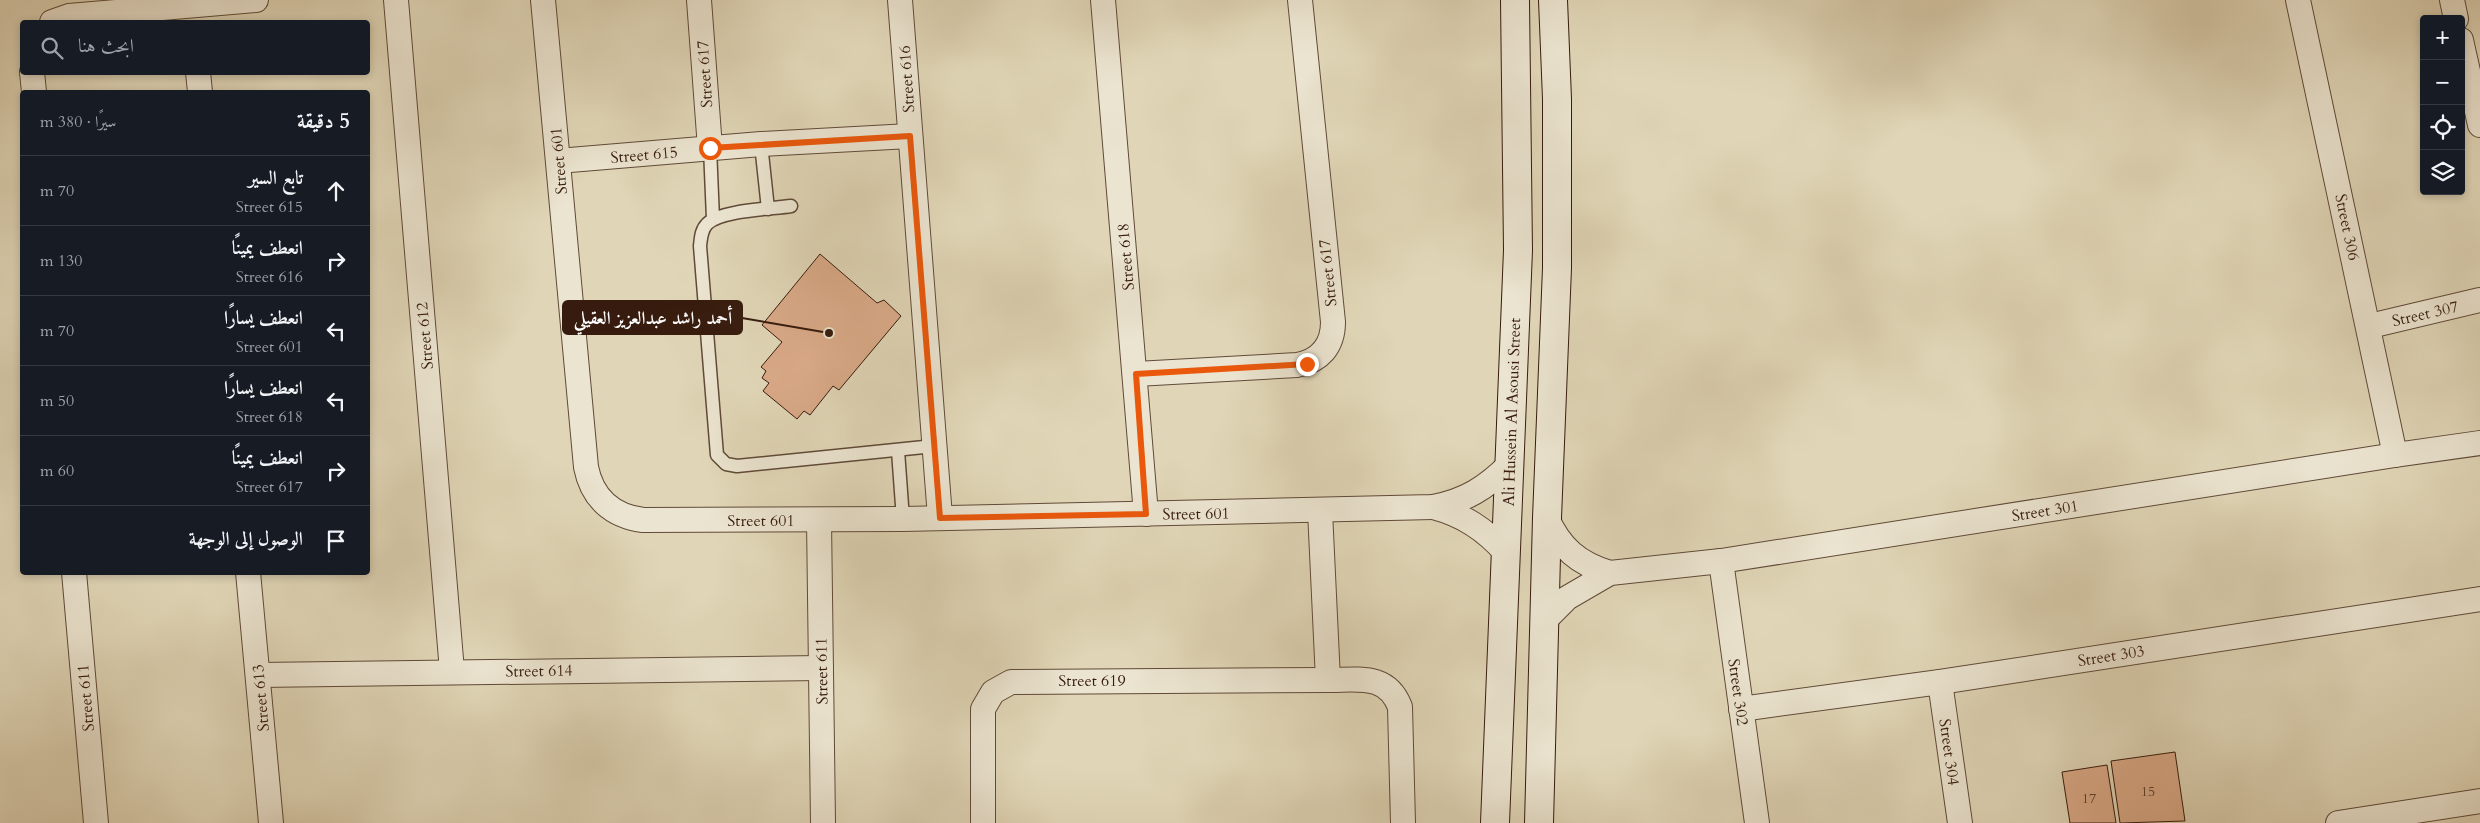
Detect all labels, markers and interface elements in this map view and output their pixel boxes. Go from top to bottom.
map controls [2420,15,2465,195]
button: + [2420,15,2465,60]
search box [20,20,370,75]
text: ابحث هنا [78,33,134,59]
icon: search [38,34,66,62]
street label: Street 617 [692,40,718,108]
street label: Street 616 [894,45,920,113]
button: − [2420,60,2465,105]
button: locate [2420,105,2465,150]
text: 5 دقيقة [297,107,350,136]
text: سيرًا · 380 m [40,111,116,133]
street label: Street 601 [545,126,573,195]
route start [699,137,722,160]
street label: Street 615 [610,141,679,169]
button: layers [2420,150,2465,195]
text: تابع السير [248,165,303,191]
icon: ahead [322,177,350,205]
text: 70 m [40,180,74,202]
street label: Street 306 [2329,192,2365,262]
text: Street 615 [236,196,303,218]
street label: Street 618 [1112,222,1140,291]
text: انعطف يمينًا [232,235,303,261]
street label: Street 617 [1314,238,1342,308]
icon: right [322,247,350,275]
text: 130 m [40,250,82,272]
text: Street 616 [236,266,303,288]
street label: Street 307 [2390,296,2461,332]
street label: Street 612 [411,301,439,370]
callout: أحمد راشد عبدالعزيز العقيلي [563,301,742,334]
text: انعطف يسارًا [224,305,303,331]
text: أحمد راشد عبدالعزيز العقيلي [573,305,733,336]
icon: left [322,317,350,345]
street label: Ali Hussein Al Asousi Street [1498,317,1526,507]
text: 70 m [40,320,74,342]
text: Street 601 [236,336,303,358]
route end [1296,353,1319,376]
text: انعطف يسارًا [224,375,303,401]
icon: left [322,387,350,415]
text: 50 m [40,390,74,412]
text: Street 618 [236,406,303,428]
text: انعطف يمينًا [232,445,303,471]
icon: right [322,457,350,485]
text: 60 m [40,460,74,482]
text: Street 617 [236,476,303,498]
street label: Street 301 [2010,495,2080,527]
street label: Street 601 [1162,502,1230,526]
street label: Street 601 [727,510,795,532]
text: الوصول إلى الوجهة [189,526,303,552]
icon: arrive [322,527,350,555]
street label: Street 611 [810,637,834,705]
street label: Street 303 [2076,640,2146,672]
street label: Street 302 [1722,657,1754,727]
street label: Street 614 [505,659,573,683]
street label: Street 611 [72,663,100,732]
street label: Street 613 [247,663,275,732]
street label: Street 619 [1058,670,1126,692]
street label: Street 304 [1933,717,1965,787]
house number: 15 [2141,782,2155,801]
house number: 17 [2082,789,2096,808]

